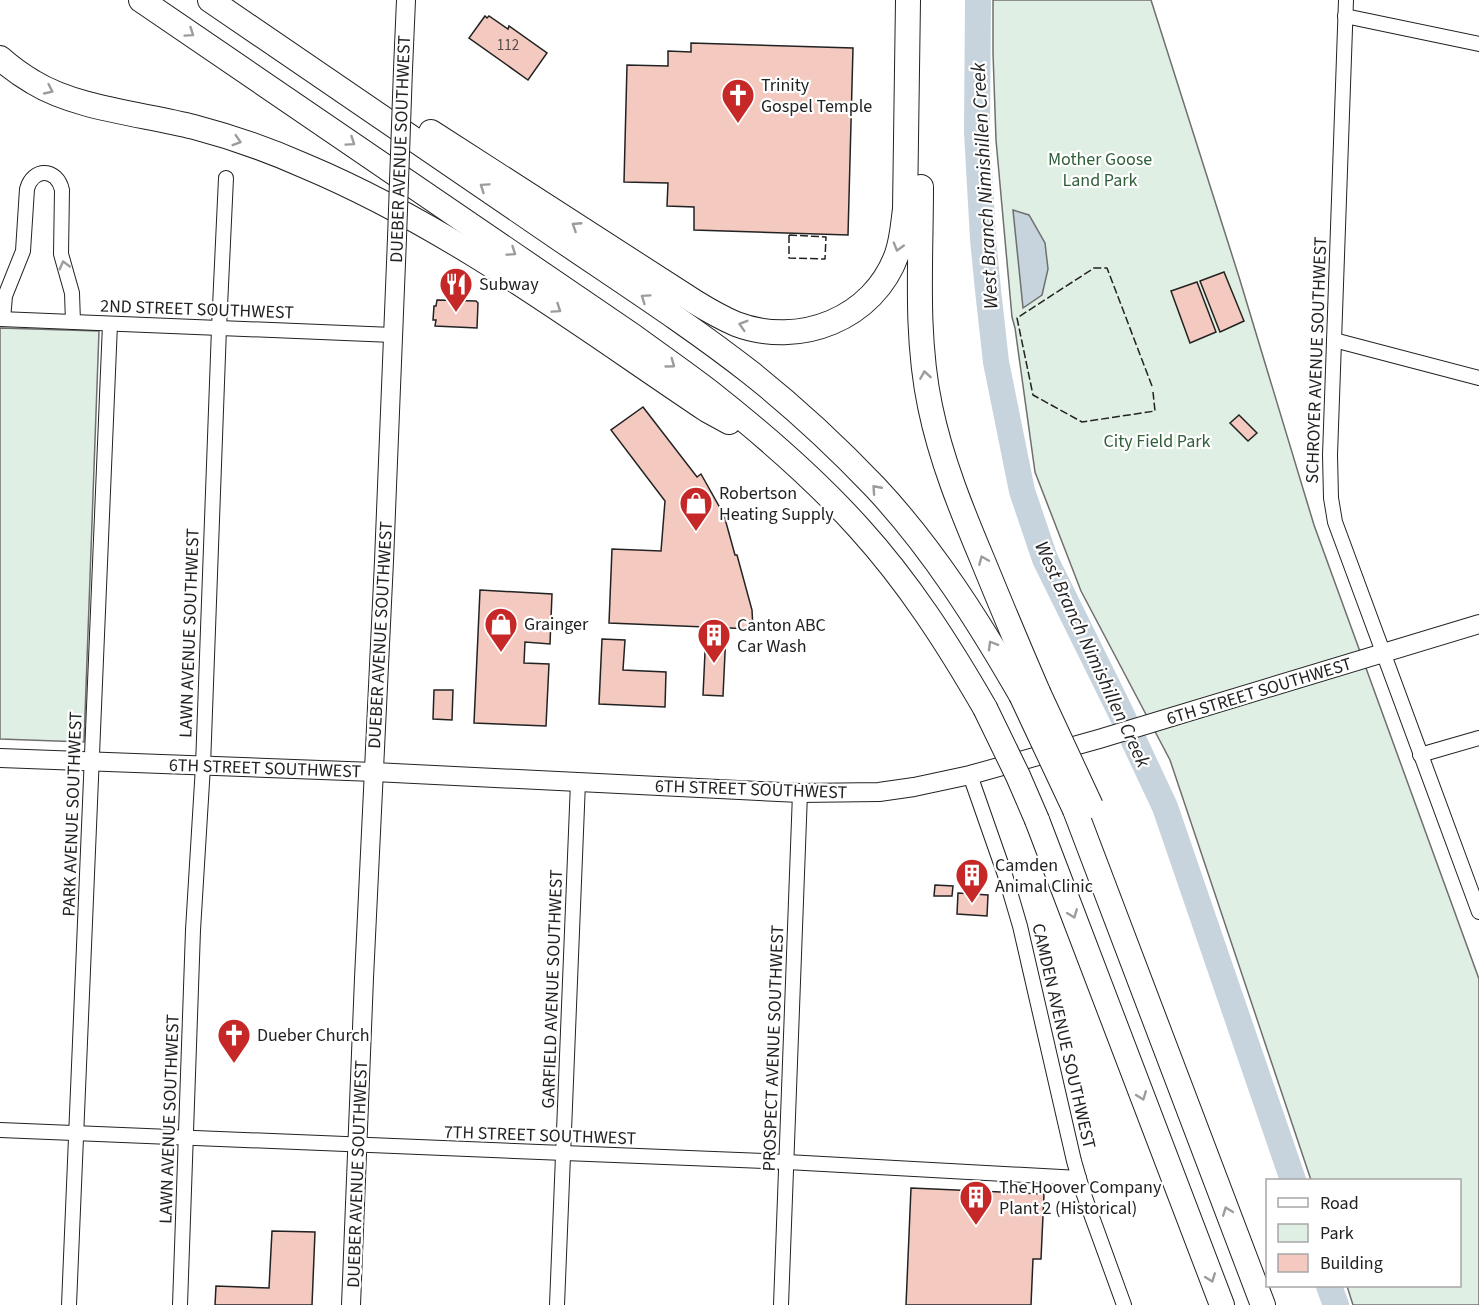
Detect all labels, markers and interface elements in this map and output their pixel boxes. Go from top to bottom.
one-way arrow [183,26,194,37]
street label: DUEBER AVENUE SOUTHWEST [384,34,417,263]
house number: 112 [497,35,519,56]
water label: West Branch Nimishillen Creek [965,61,1005,310]
place label: Trinity Gospel Temple [761,73,872,119]
church icon: Trinity Gospel Temple [720,77,756,124]
one-way arrow [42,83,53,95]
one-way arrow [231,133,242,146]
one-way arrow [344,135,355,146]
park label: Mother Goose Land Park [1048,147,1152,193]
one-way arrow [480,184,491,195]
one-way arrow [572,221,582,233]
street label: SCHROYER AVENUE SOUTHWEST [1300,236,1333,484]
one-way arrow [893,242,906,252]
one-way arrow [505,245,516,256]
one-way arrow [58,260,71,270]
restaurant icon: Subway [438,266,474,313]
place label: Subway [479,272,539,297]
street label: 2ND STREET SOUTHWEST [100,294,295,325]
one-way arrow [641,294,652,305]
one-way arrow [550,302,561,313]
one-way arrow [738,320,749,332]
one-way arrow [665,357,676,368]
one-way arrow [919,370,932,380]
park label: City Field Park [1104,429,1211,454]
place label: Robertson Heating Supply [719,481,834,527]
shop icon: Robertson Heating Supply [678,485,714,532]
one-way arrow [872,485,883,496]
street label: DUEBER AVENUE SOUTHWEST [362,520,399,749]
street label: LAWN AVENUE SOUTHWEST [173,527,206,738]
water label: West Branch Nimishillen Creek [1027,537,1157,773]
one-way arrow [978,556,990,567]
shop icon: Grainger [483,606,519,653]
place label: Grainger [524,612,589,637]
place label: Canton ABC Car Wash [737,613,826,659]
building icon: Canton ABC Car Wash [696,617,732,664]
one-way arrow [988,641,999,651]
street label: 6TH STREET SOUTHWEST [1163,651,1355,732]
street label: PARK AVENUE SOUTHWEST [56,711,89,917]
street label: 6TH STREET SOUTHWEST [168,753,362,784]
street label: 6TH STREET SOUTHWEST [654,774,848,805]
place label: Camden Animal Clinic [995,853,1093,899]
building icon: Camden Animal Clinic [954,857,990,904]
street label: GARFIELD AVENUE SOUTHWEST [536,869,569,1109]
one-way arrow [1066,908,1079,918]
street label: CAMDEN AVENUE SOUTHWEST [1025,921,1102,1152]
street label: PROSPECT AVENUE SOUTHWEST [757,924,790,1172]
street label: LAWN AVENUE SOUTHWEST [153,1013,186,1224]
church icon: Dueber Church [216,1017,252,1064]
place label: Dueber Church [257,1023,369,1048]
street label: DUEBER AVENUE SOUTHWEST [341,1059,374,1288]
one-way arrow [1135,1090,1148,1101]
street label: 7TH STREET SOUTHWEST [443,1120,637,1151]
place label: The Hoover Company Plant 2 (Historical) [999,1175,1162,1221]
building icon: The Hoover Company Plant 2 (Historical) [958,1179,994,1226]
legend [1266,1179,1461,1287]
text: Road [1320,1191,1359,1216]
one-way arrow [1222,1206,1235,1217]
text: Park [1320,1221,1354,1246]
text: Building [1320,1251,1383,1276]
one-way arrow [1204,1272,1217,1283]

